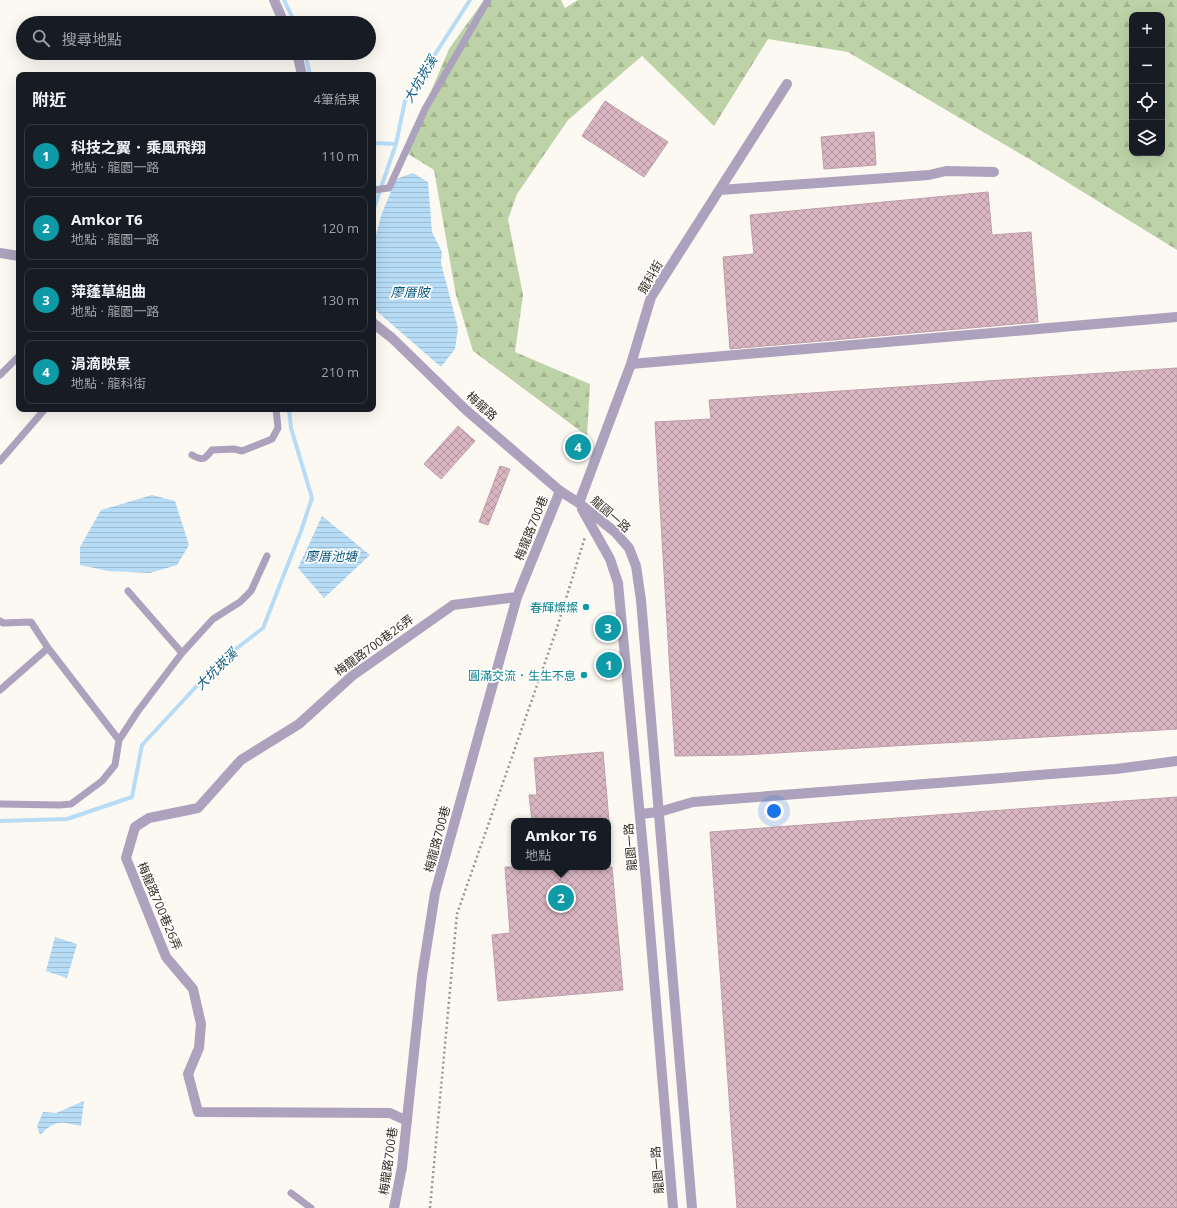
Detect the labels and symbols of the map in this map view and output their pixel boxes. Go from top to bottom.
water label: 大坑崁溪 [399,50,442,106]
street label: 龍科街 [634,257,666,297]
water label: 廖厝陂 [390,283,431,301]
street label: 梅龍路 [463,388,501,424]
pin: 4 [565,432,591,462]
street label: 龍園一路 [587,492,635,536]
street label: 梅龍路700巷 [510,493,552,563]
water label: 廖厝池塘 [305,547,359,565]
place label: 春輝燦燦 [530,599,578,616]
marker: 春輝燦燦 [581,602,591,612]
street label: 梅龍路700巷26弄 [331,610,417,680]
pin: 3 [595,613,621,643]
water label: 大坑崁溪 [191,643,242,694]
pin: 1 [596,650,622,680]
place label: 圓滿交流．生生不息 [468,667,576,684]
marker: 圓滿交流．生生不息 [579,670,589,680]
your location [764,801,784,821]
street label: 梅龍路700巷 [420,804,454,874]
street label: 龍園一路 [619,822,641,872]
street label: 梅龍路700巷26弄 [134,859,186,953]
pin: 2 [548,883,574,913]
street label: 梅龍路700巷 [375,1126,401,1196]
street label: 龍園一路 [646,1145,668,1195]

